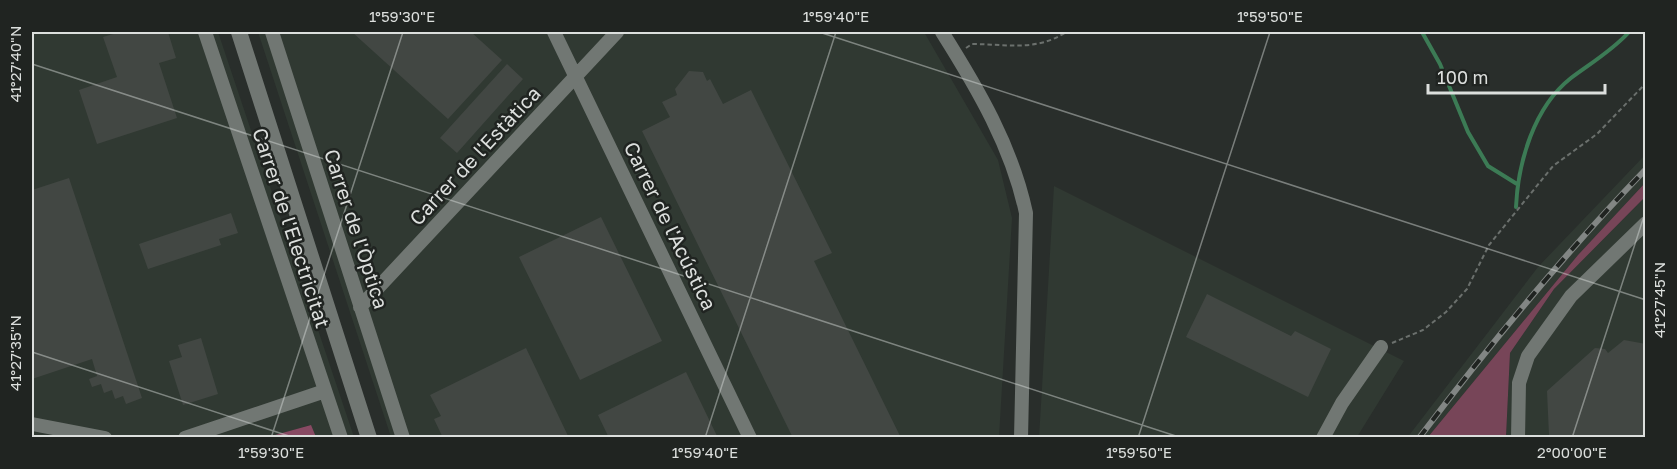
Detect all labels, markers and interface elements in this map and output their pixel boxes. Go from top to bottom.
text: 1°59'30"E [369,7,435,25]
text: 1°59'40"E [803,7,869,25]
text: 1°59'50"E [1237,7,1303,25]
text: 41°27'40"N [6,26,24,102]
scale bar [1428,57,1605,95]
text: 100 m [1437,66,1488,88]
street label: Carrer de l'Estàtica [404,81,545,230]
street label: Carrer de l'Electricitat [248,125,336,331]
street label: Carrer de l'Acústica [620,137,722,314]
street label: Carrer de l'Òptica [320,146,394,311]
text: 41°27'45"N [1650,262,1668,338]
text: 41°27'35"N [6,315,24,391]
text: 1°59'30"E [238,443,304,461]
text: 1°59'40"E [672,443,738,461]
text: 1°59'50"E [1106,443,1172,461]
text: 2°00'00"E [1537,443,1607,461]

